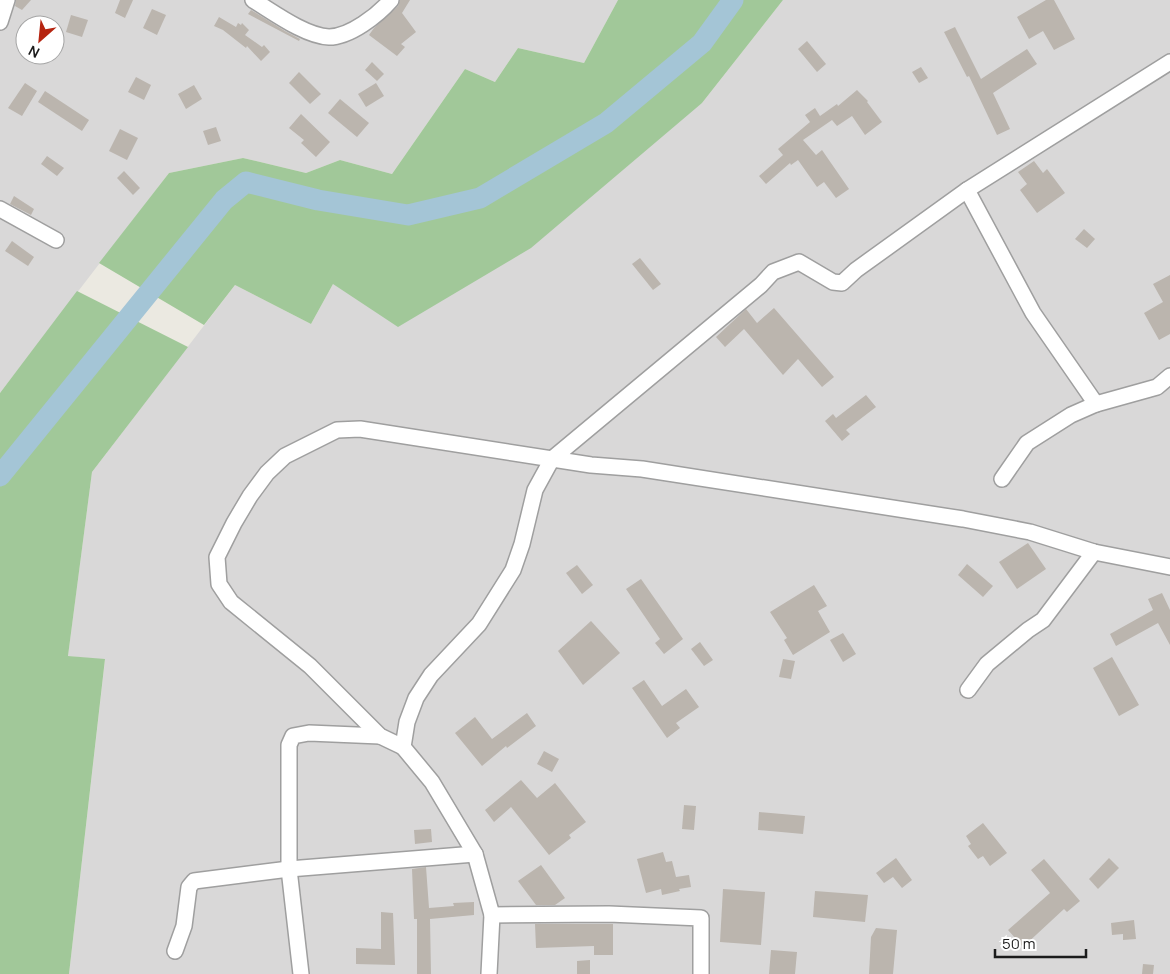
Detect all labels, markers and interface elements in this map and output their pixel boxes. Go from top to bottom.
north arrow [15,15,65,65]
text: N [25,41,43,63]
scale bar [995,926,1086,958]
text: 50 m [1002,933,1036,954]

